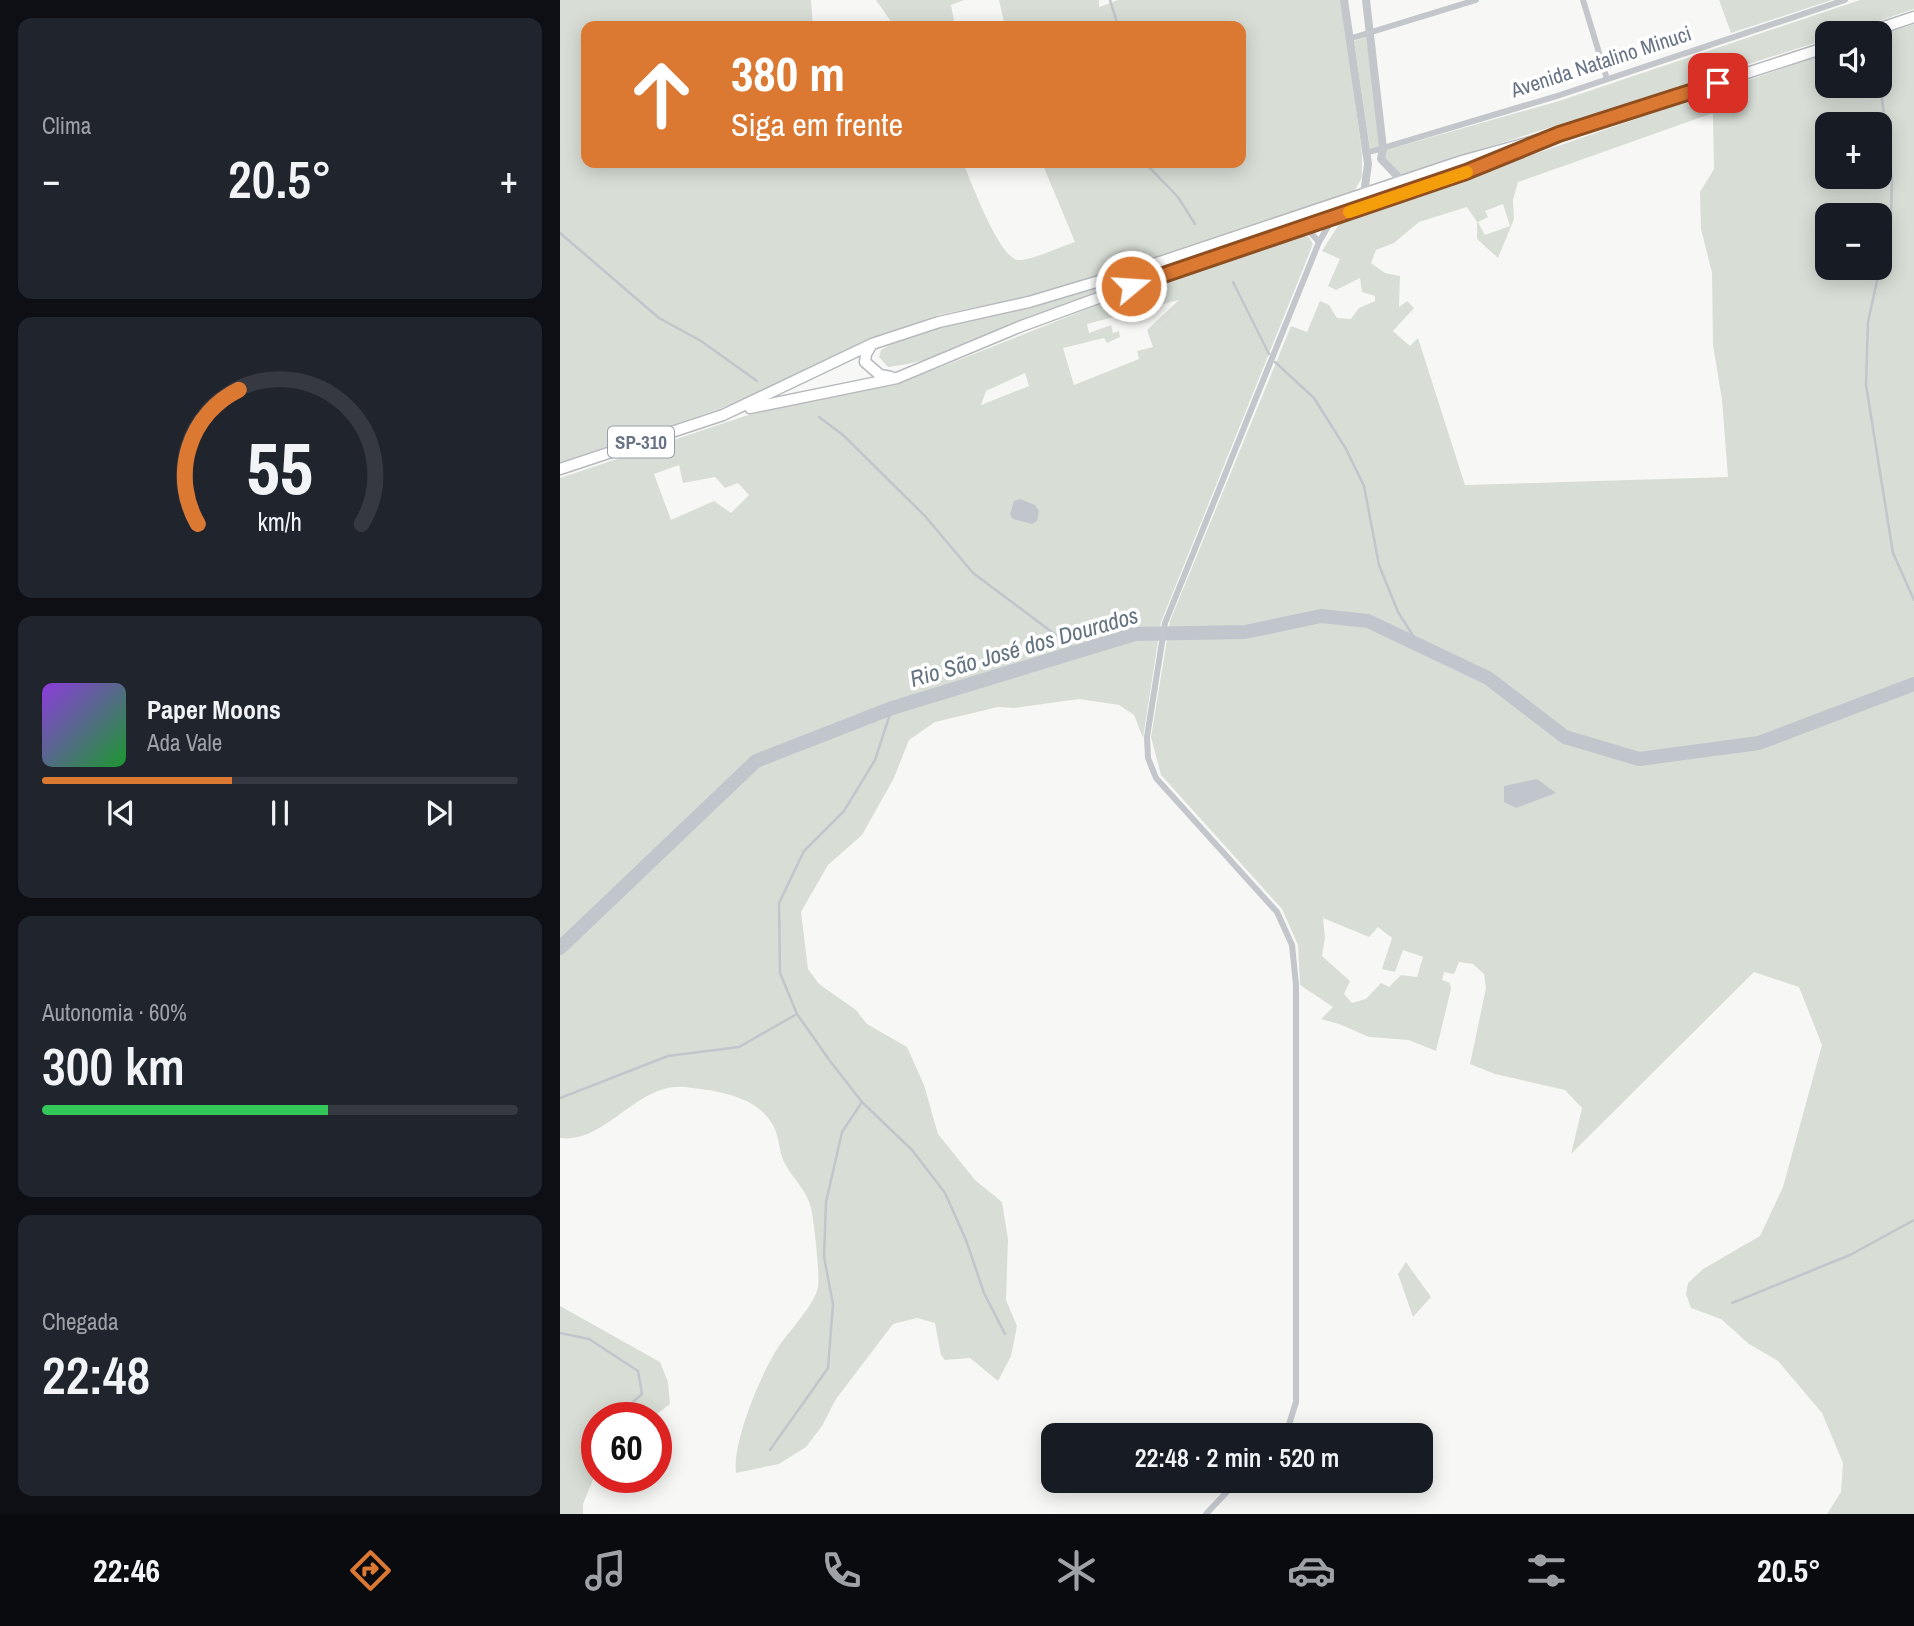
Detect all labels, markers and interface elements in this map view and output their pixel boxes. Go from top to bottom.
street label: Avenida Natalino Minuci [1506,19,1695,105]
map controls [1815,21,1892,280]
button: sound [1815,21,1892,98]
text: 380 m [731,40,845,106]
icon: ahead [616,49,707,140]
pin [1688,53,1748,113]
icon: arrive [1699,64,1737,102]
text: Siga em frente [731,103,903,146]
text: Clima [42,110,91,141]
button: + [1815,112,1892,189]
text: 20.5° [228,144,332,214]
text: − [42,154,60,205]
text: + [500,154,518,205]
button: − [1815,203,1892,280]
position arrow [1094,249,1168,323]
text: 55 [247,419,313,517]
road number: SP-310 [608,426,674,458]
text: km/h [258,505,302,539]
water label: Rio São José dos Dourados [906,599,1142,694]
text: Paper Moons [147,692,281,727]
text: Ada Vale [147,727,222,758]
icon: previous [102,794,140,832]
icon: pause [261,794,299,832]
icon: next [420,794,458,832]
text: Autonomia · 60% [42,997,187,1028]
text: 300 km [42,1031,185,1101]
text: Chegada [42,1306,119,1337]
text: 22:48 [42,1340,150,1410]
speed limit sign: 60 [581,1402,672,1493]
text: 22:48 · 2 min · 520 m [1135,1440,1339,1475]
icon: directions [346,1546,395,1595]
icon: music [581,1546,630,1595]
icon: phone [817,1546,866,1595]
icon: climate [1052,1546,1101,1595]
icon: car [1287,1546,1336,1595]
icon: filters [1522,1546,1571,1595]
text: 22:46 [93,1549,160,1592]
text: 20.5° [1757,1549,1821,1592]

